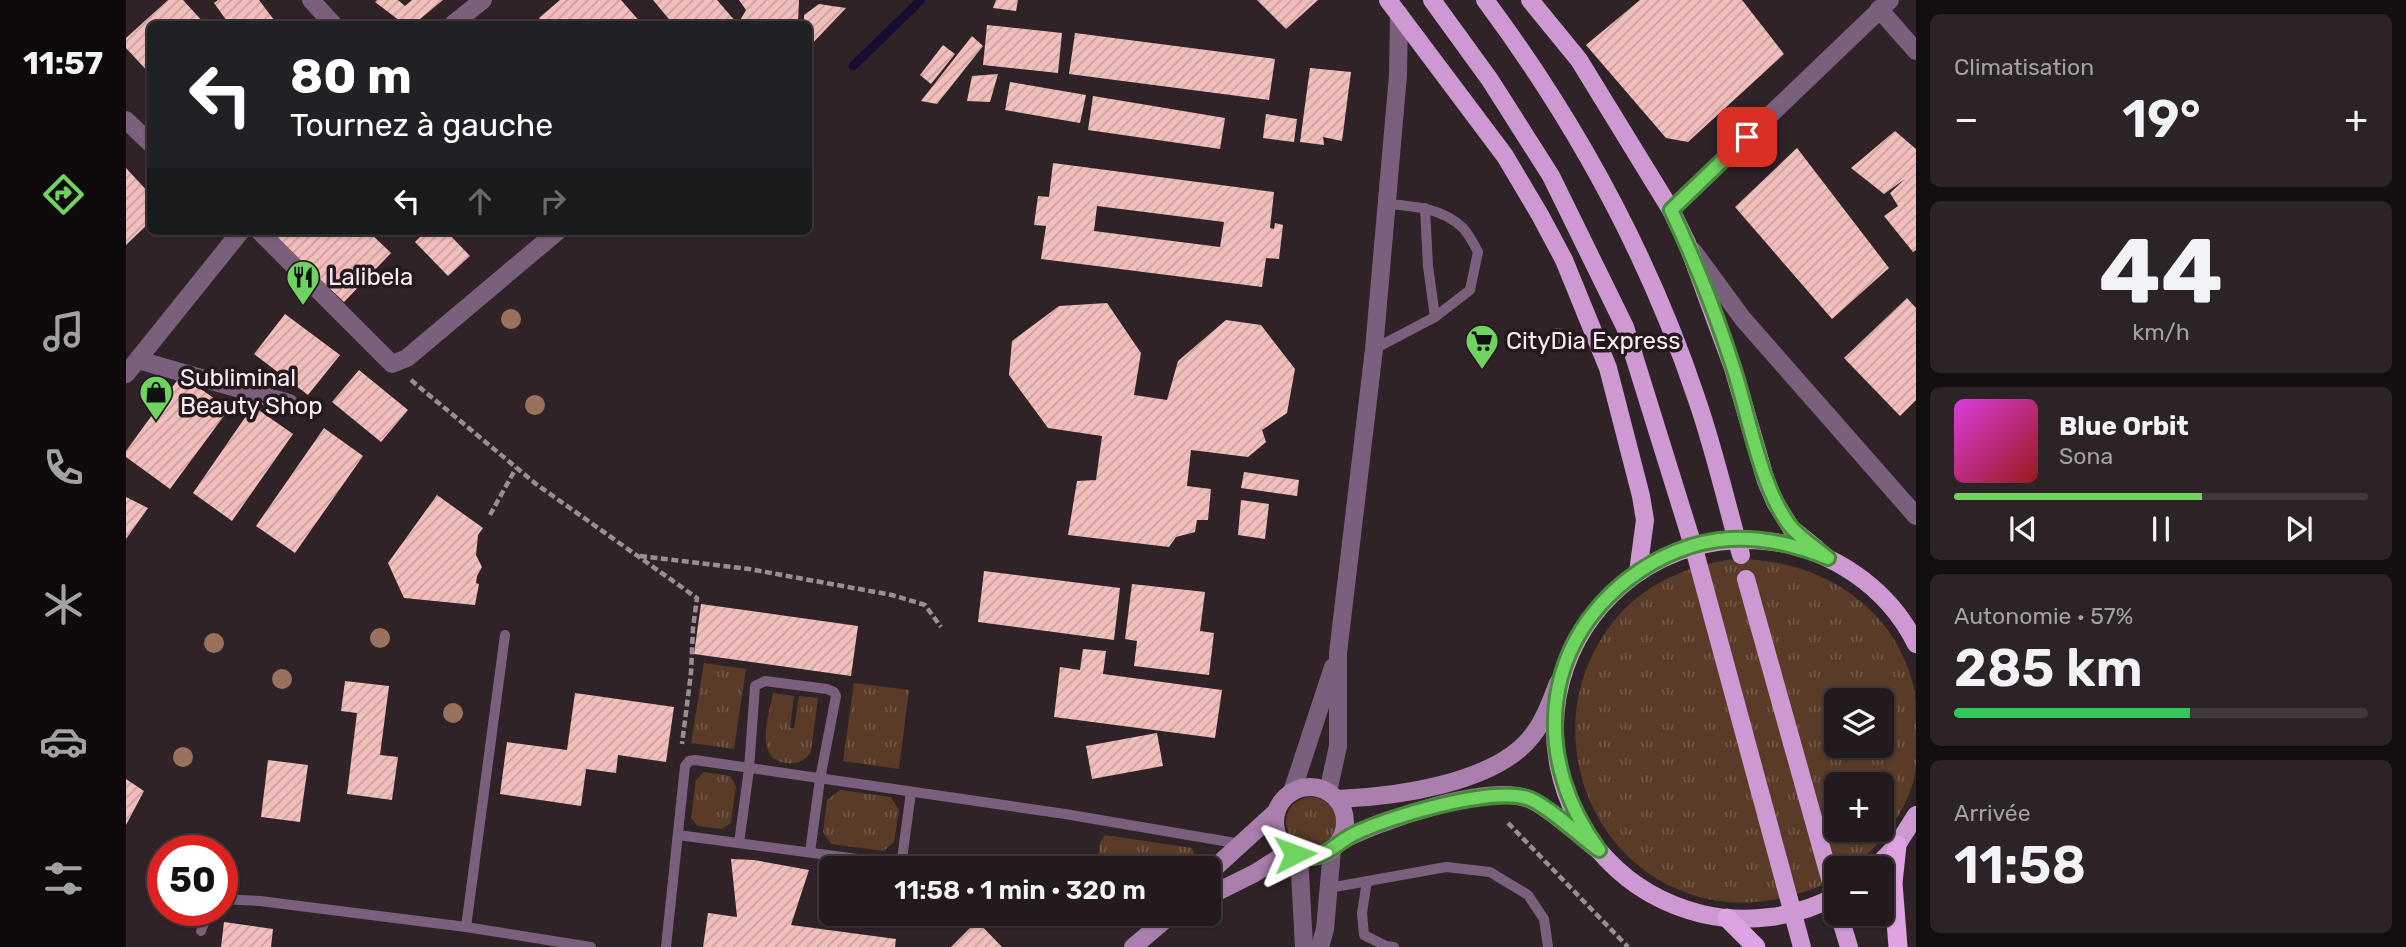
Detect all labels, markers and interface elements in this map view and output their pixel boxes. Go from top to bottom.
text: 11:57 [23,44,103,82]
text: 80 m [290,47,412,105]
icon: left [175,49,266,140]
text: Climatisation [1954,53,2094,81]
text: 19° [2122,88,2201,150]
text: − [1954,96,1979,142]
text: + [2344,96,2368,142]
text: Tournez à gauche [290,106,553,144]
pin [1717,107,1777,167]
icon: arrive [1728,118,1766,156]
icon: directions [39,170,88,219]
icon: left [388,182,426,220]
icon: ahead [461,182,499,220]
icon: right [534,182,572,220]
text: 44 [2099,218,2223,326]
restaurant icon: Lalibela [284,258,322,307]
place label: Lalibela [328,263,413,291]
icon: music [39,307,88,356]
text: km/h [2132,318,2190,346]
supermarket icon: CityDia Express [1463,322,1501,371]
place label: CityDia Express [1506,327,1681,355]
place label: Subliminal Beauty Shop [180,364,323,420]
shop icon: Subliminal Beauty Shop [137,373,175,422]
text: Blue Orbit [2059,411,2189,442]
text: Sona [2059,442,2113,470]
icon: phone [39,443,88,492]
icon: previous [2004,510,2042,548]
icon: pause [2142,510,2180,548]
icon: next [2280,510,2318,548]
icon: climate [39,580,88,629]
text: Autonomie · 57% [1954,602,2133,630]
text: 285 km [1954,637,2143,699]
map controls [1824,688,1894,926]
button: layers [1824,688,1894,758]
icon: car [39,717,88,766]
button: + [1824,772,1894,842]
text: Arrivée [1954,799,2031,827]
position arrow [1258,817,1332,891]
text: 11:58 [1954,834,2086,896]
speed limit sign: 50 [147,835,238,926]
icon: filters [39,854,88,903]
button: − [1824,856,1894,926]
text: 11:58 · 1 min · 320 m [894,875,1146,906]

